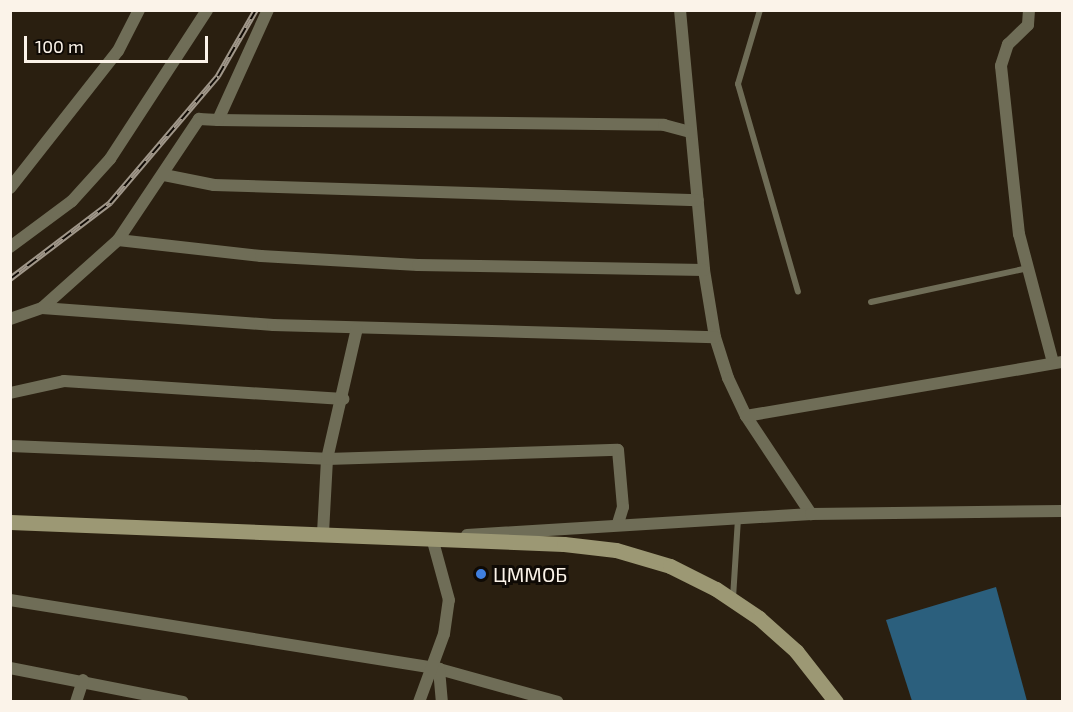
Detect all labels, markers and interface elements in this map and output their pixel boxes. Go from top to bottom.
scale bar [27,24,212,62]
text: 100 m [35,35,84,57]
place label: ЦММОБ [493,562,567,586]
marker: ЦММОБ [474,567,488,581]

